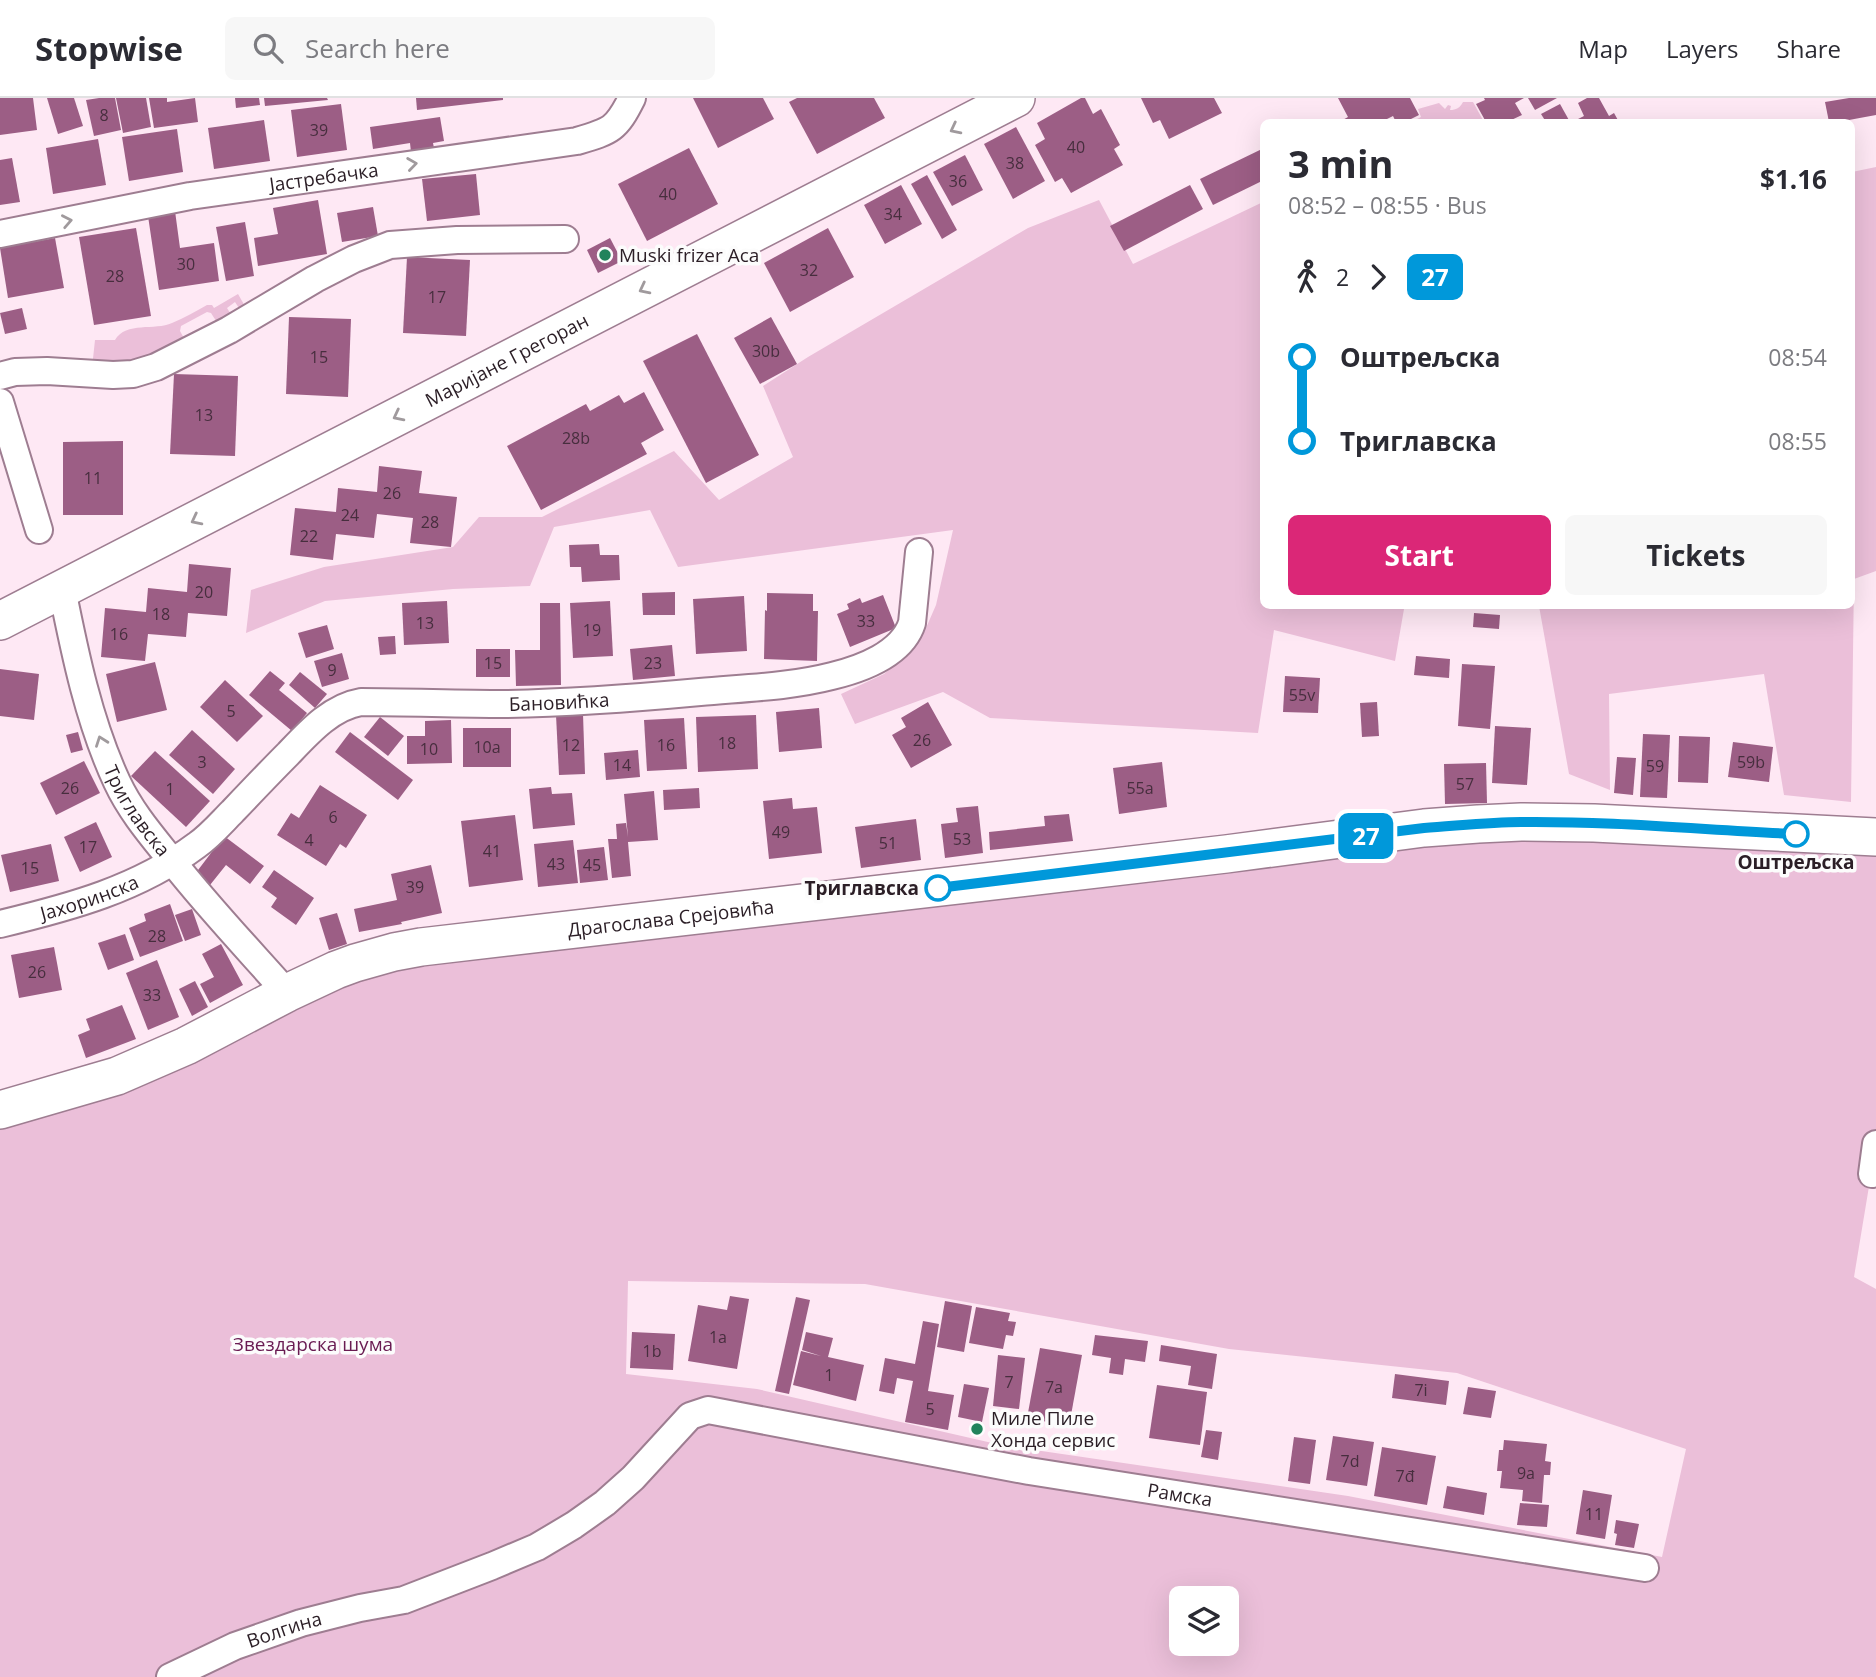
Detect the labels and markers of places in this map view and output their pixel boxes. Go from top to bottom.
place label: Muski frizer Aca [619,242,759,268]
marker: Muski frizer Aca [597,247,613,263]
marker: Оштрељска [1783,821,1809,847]
place label: Оштрељска [1737,849,1855,875]
place label: Триглавска [805,875,919,901]
marker: Триглавска [925,875,951,901]
place label: Миле Пиле Хонда сервис [991,1405,1115,1453]
marker: Миле Пиле Хонда сервис [969,1421,985,1437]

